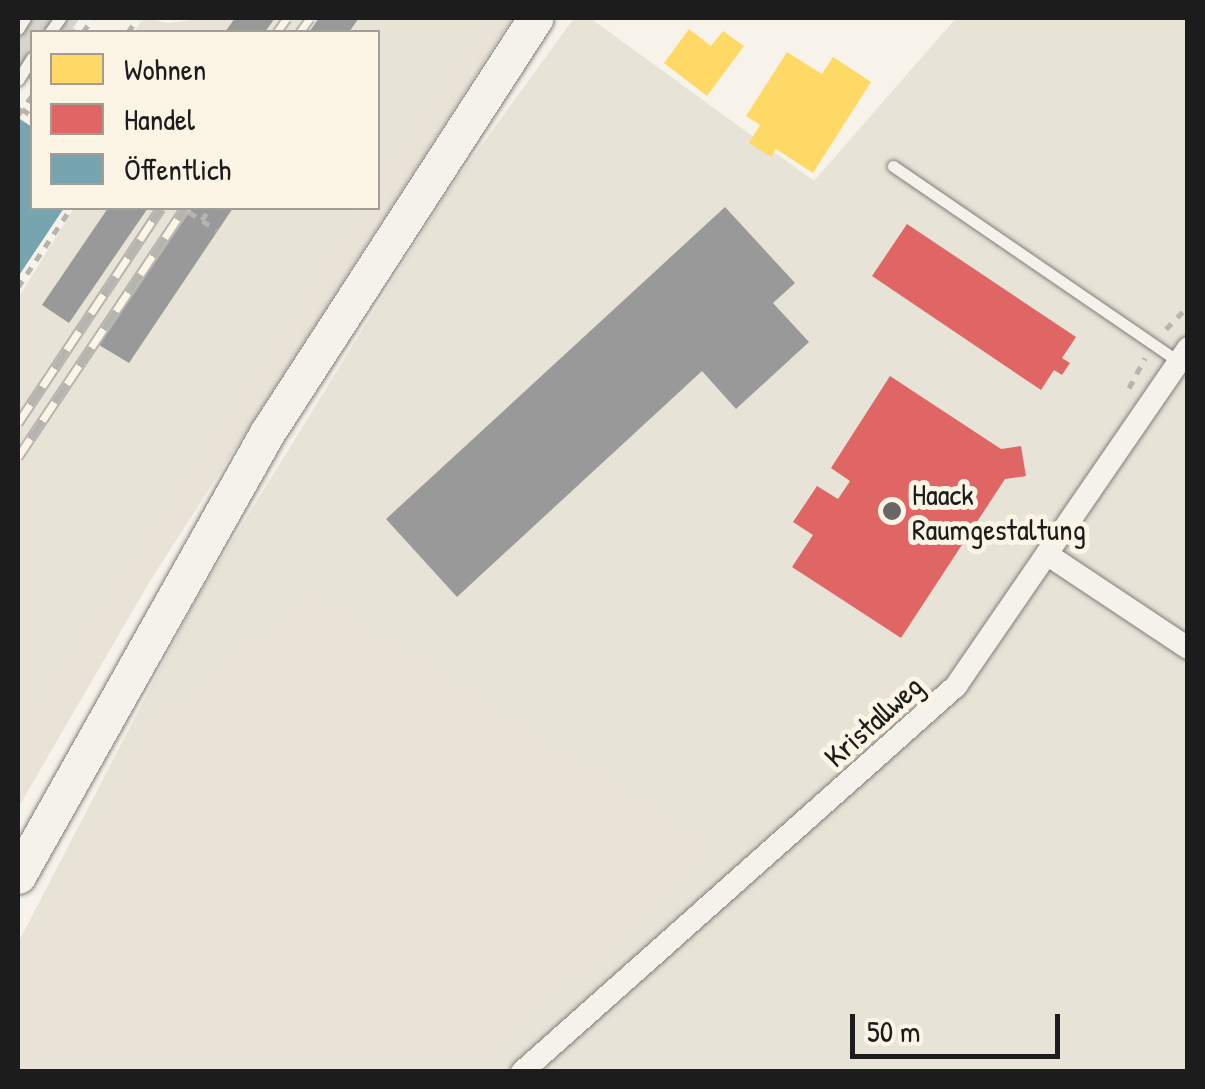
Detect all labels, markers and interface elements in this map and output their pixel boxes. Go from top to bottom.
legend [30,30,380,210]
text: Wohnen [124,49,206,89]
text: Handel [124,99,195,139]
text: Öffentlich [124,149,231,189]
place label: Haack Raumgestaltung [912,476,1086,546]
marker: Haack Raumgestaltung [881,500,903,522]
street label: Kristallweg [816,668,930,774]
scale bar [855,994,1065,1056]
text: 50 m [867,1011,920,1051]

